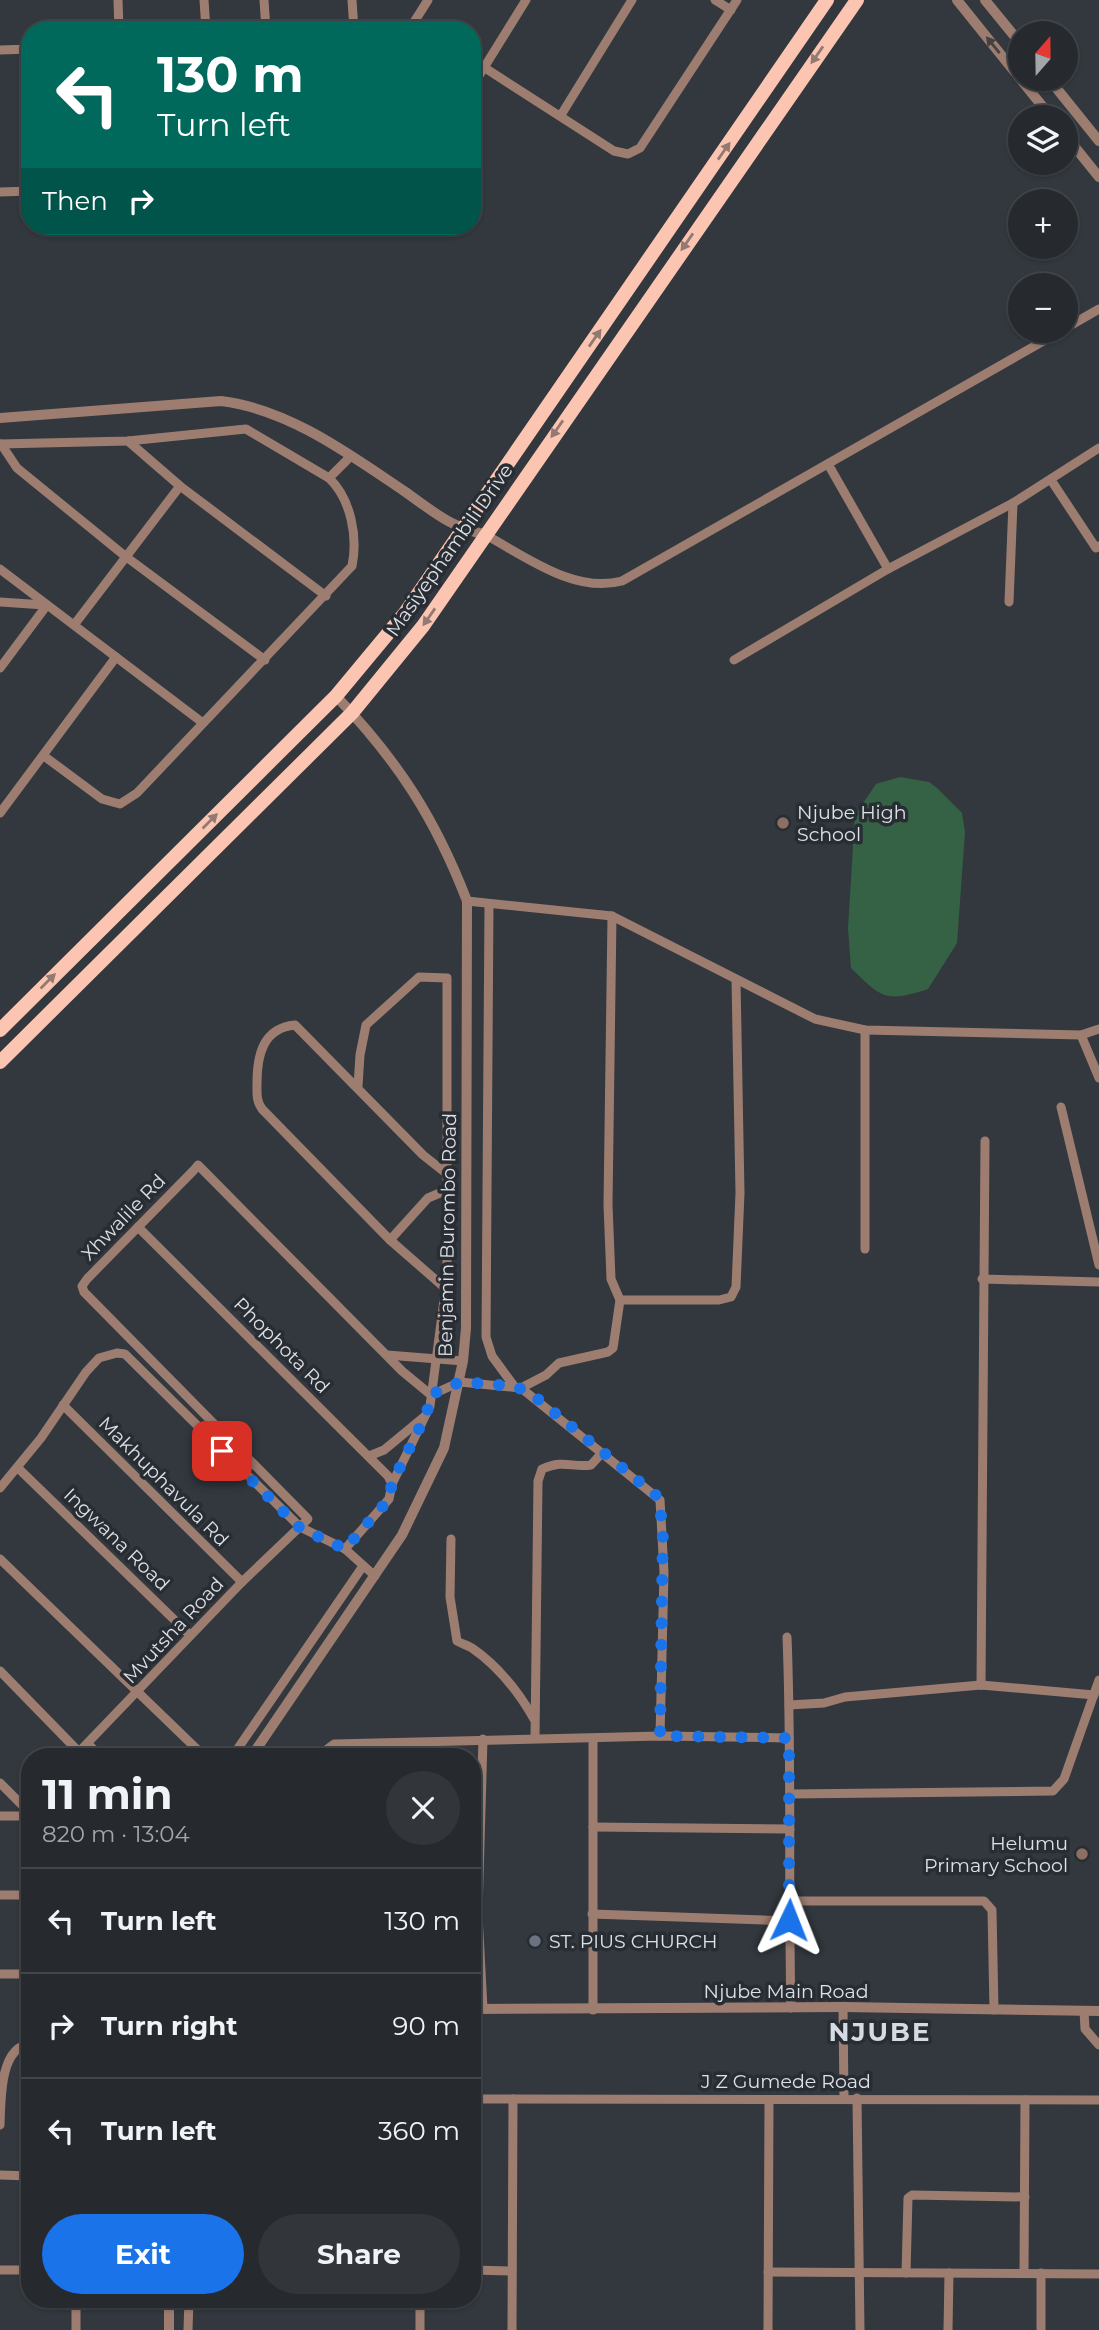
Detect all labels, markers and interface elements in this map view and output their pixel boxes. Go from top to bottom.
north arrow [1008,21,1078,91]
map controls [1008,21,1078,343]
one-way arrow [986,36,1000,54]
text: 130 m [157,45,304,104]
one-way arrow [810,46,824,64]
icon: left [42,49,133,140]
text: Turn left [157,105,291,144]
button: layers [1008,105,1078,175]
one-way arrow [717,141,730,161]
icon: right [122,182,160,220]
text: Then [42,185,108,217]
button: + [1008,189,1078,259]
one-way arrow [680,233,694,251]
button: − [1008,273,1078,343]
one-way arrow [588,329,602,347]
one-way arrow [550,420,564,438]
street label: Masiyephambili Drive [381,460,518,641]
one-way arrow [422,608,436,626]
place label: Njube High School [797,801,907,846]
one-way arrow [201,813,218,830]
marker: Njube High School [775,815,791,831]
one-way arrow [40,973,57,990]
street label: Benjamin Burombo Road [434,1113,461,1357]
street label: Xhwalile Rd [77,1169,170,1265]
street label: Phophota Rd [229,1293,334,1398]
street label: Makhuphavula Rd [94,1412,233,1551]
pin [192,1421,252,1481]
icon: arrive [203,1432,241,1470]
street label: Ingwana Road [59,1483,174,1596]
street label: Mvutsha Road [118,1572,228,1688]
text: 11 min [42,1768,173,1820]
button: close [386,1771,460,1845]
text: 820 m · 13:04 [42,1820,190,1848]
place label: Helumu Primary School [924,1832,1068,1877]
marker: Helumu Primary School [1074,1846,1090,1862]
position arrow [752,1883,826,1957]
icon: left [42,1902,80,1940]
text: Turn left [101,1905,217,1937]
text: 130 m [384,1905,460,1937]
place label: ST. PIUS CHURCH [549,1930,717,1953]
marker: ST. PIUS CHURCH [527,1933,543,1949]
street label: Njube Main Road [703,1980,869,2003]
icon: right [42,2007,80,2045]
text: Turn right [101,2010,237,2042]
text: 90 m [393,2010,460,2042]
district label: NJUBE [829,2016,931,2048]
street label: J Z Gumede Road [700,2070,871,2093]
icon: left [42,2112,80,2150]
text: Turn left [101,2115,217,2147]
text: 360 m [378,2115,460,2147]
button: Exit [42,2214,244,2294]
button: Share [258,2214,460,2294]

